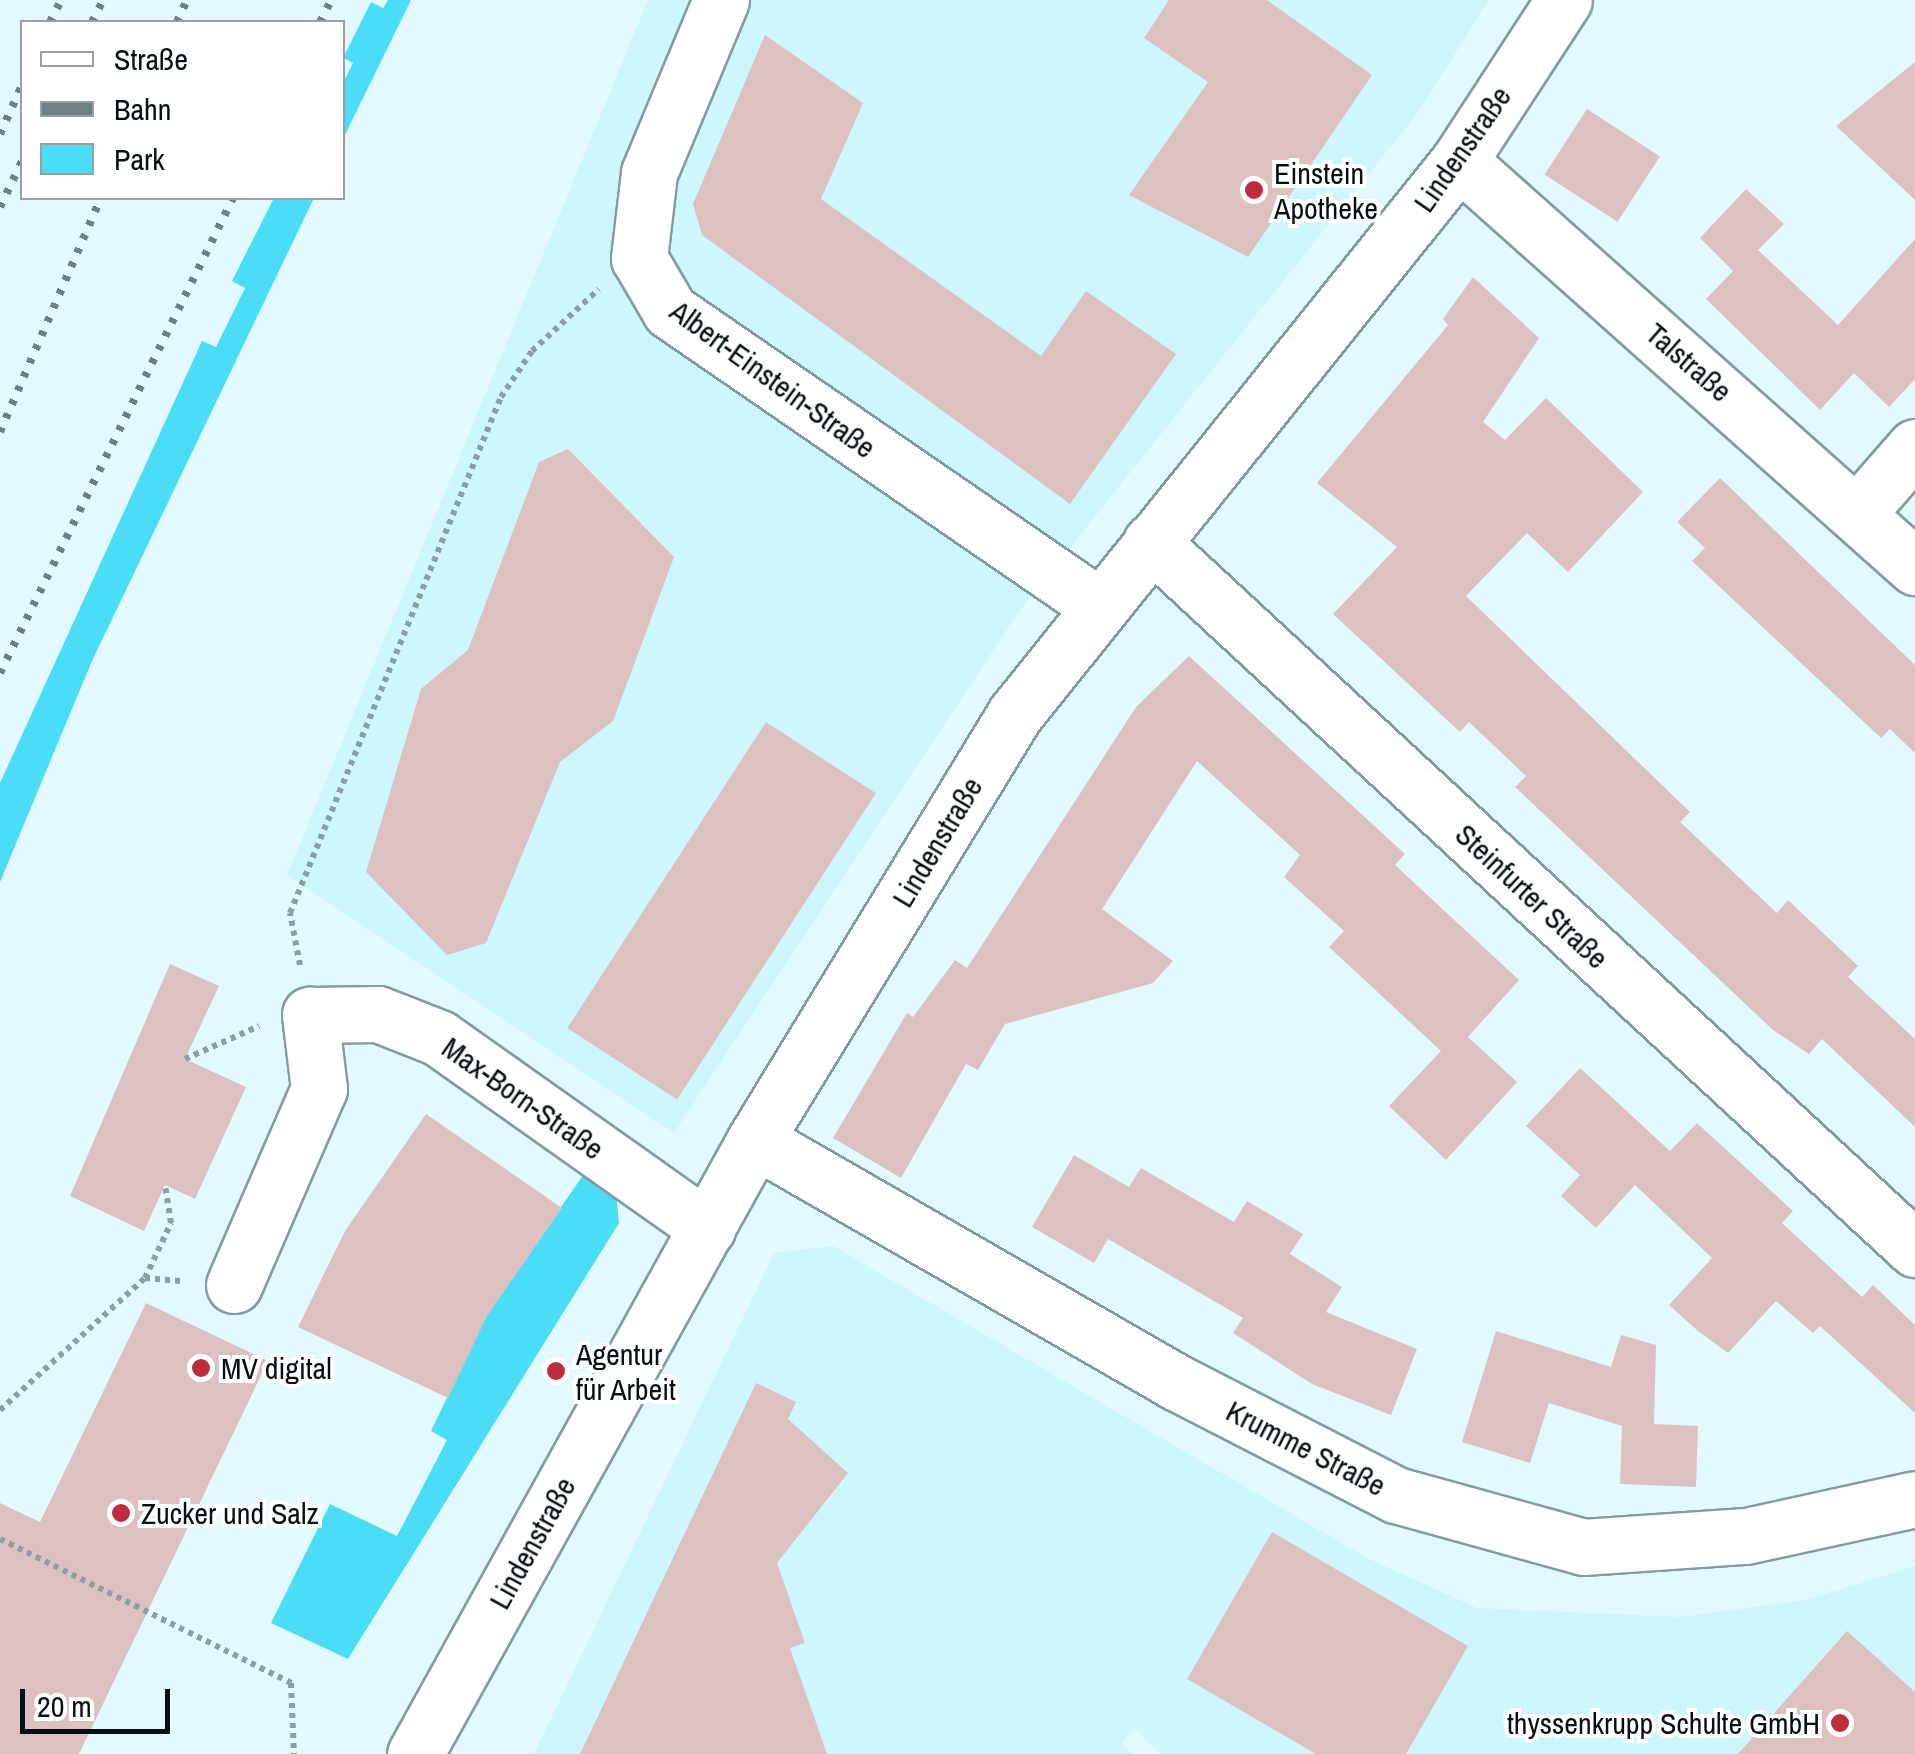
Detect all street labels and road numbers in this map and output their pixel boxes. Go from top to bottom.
street label: Lindenstraße [1406,79,1518,219]
street label: Albert-Einstein-Straße [663,293,883,465]
street label: Talstraße [1639,315,1739,409]
street label: Lindenstraße [884,771,990,913]
street label: Steinfurter Straße [1448,816,1616,976]
street label: Max-Born-Straße [435,1029,611,1167]
street label: Krumme Straße [1220,1393,1392,1503]
street label: Lindenstraße [481,1471,583,1615]

